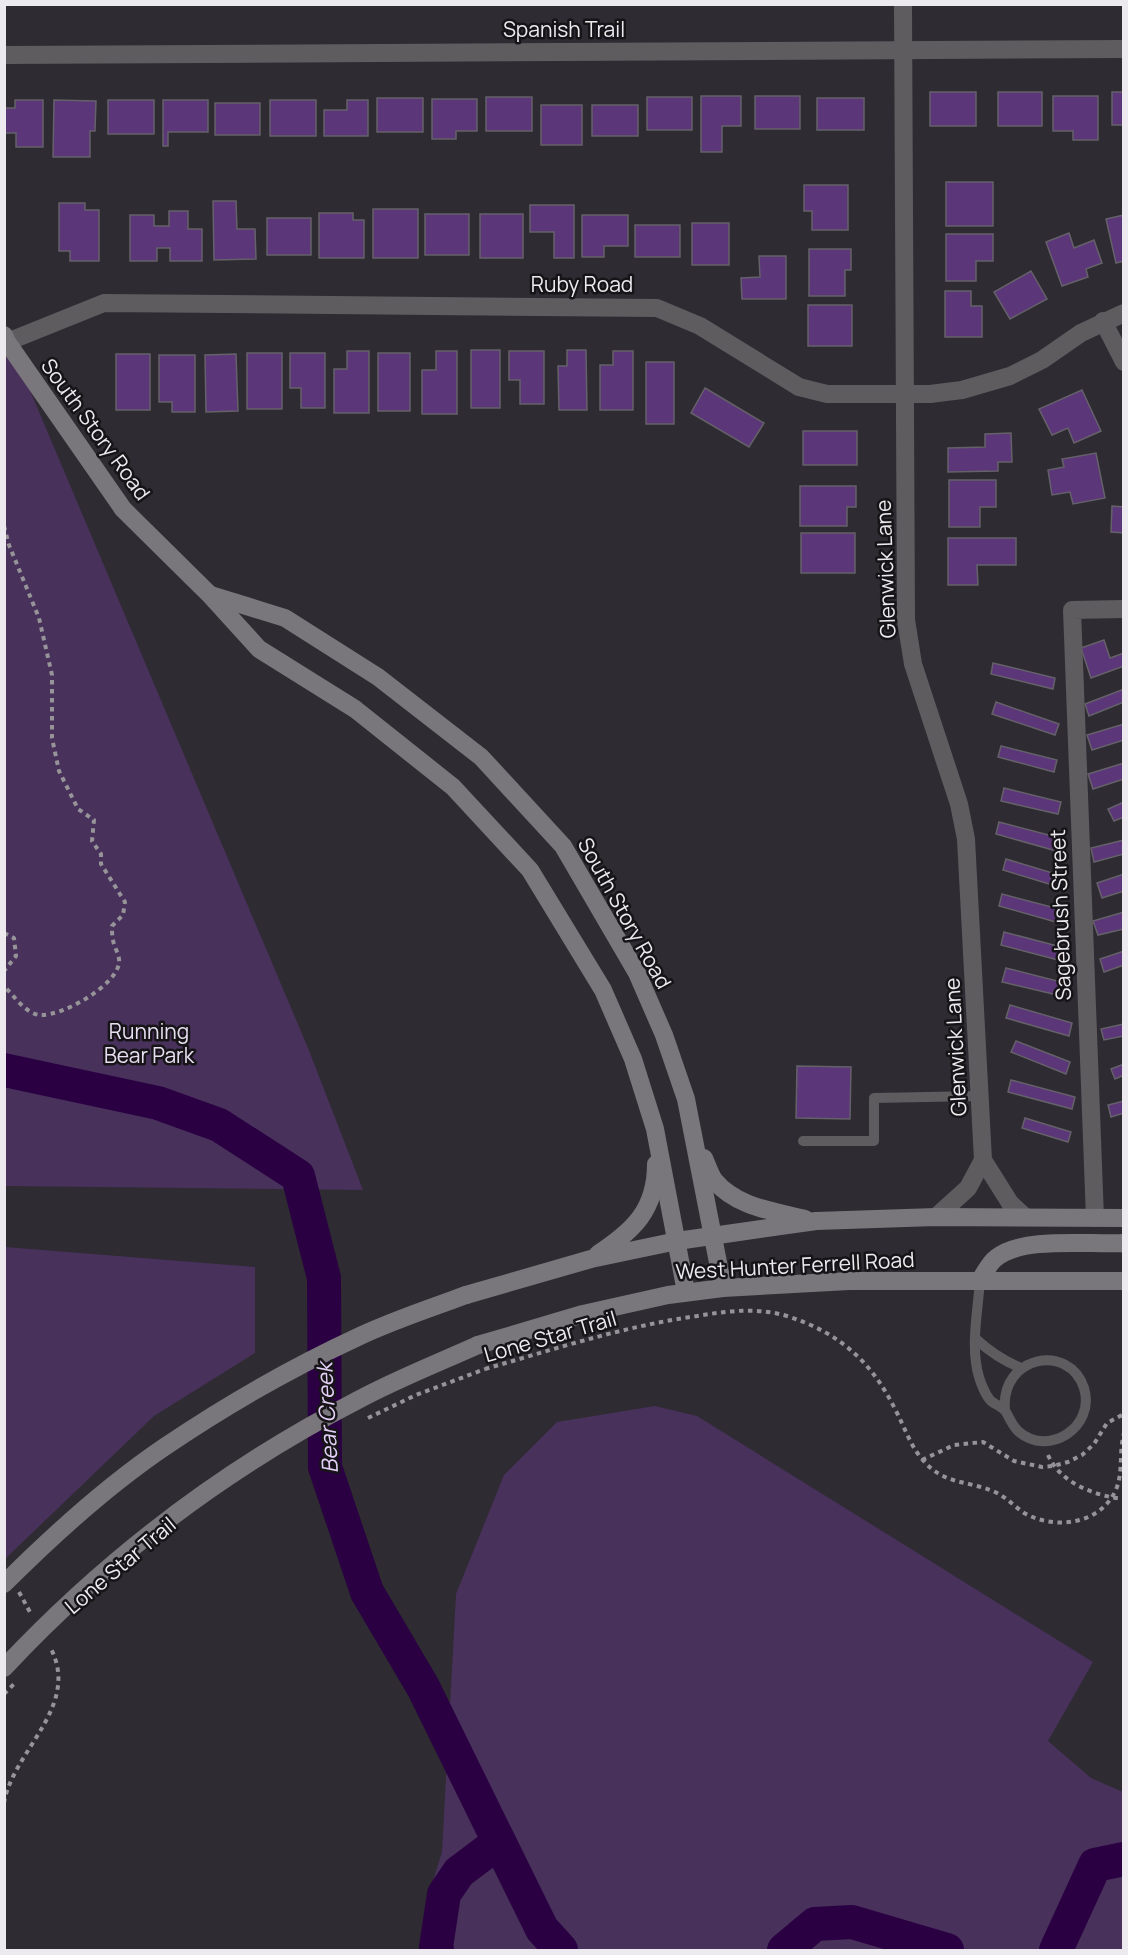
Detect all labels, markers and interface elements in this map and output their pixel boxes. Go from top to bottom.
street label: Spanish Trail [503,15,625,43]
street label: Ruby Road [531,270,633,298]
street label: South Story Road [35,353,157,505]
street label: Glenwick Lane [869,499,901,639]
street label: Sagebrush Street [1043,829,1077,1001]
street label: South Story Road [572,832,678,994]
street label: Glenwick Lane [937,977,973,1117]
park label: Running Bear Park [104,1017,195,1069]
street label: West Hunter Ferrell Road [675,1245,915,1285]
street label: Lone Star Trail [480,1304,620,1368]
water label: Bear Creek [309,1359,345,1474]
street label: Lone Star Trail [59,1510,181,1620]

